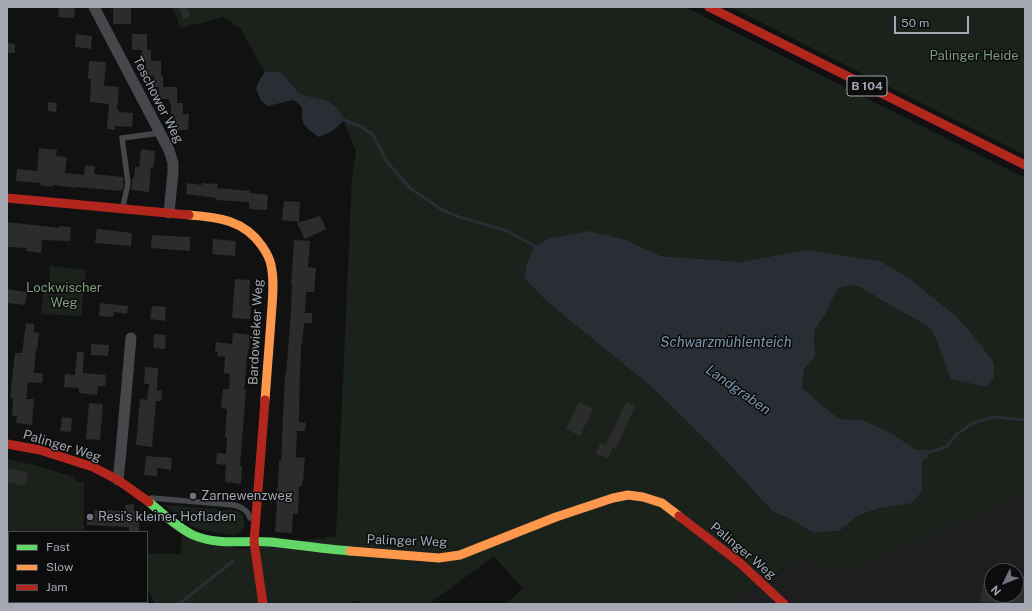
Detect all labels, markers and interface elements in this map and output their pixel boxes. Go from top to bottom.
scale bar [896,8,971,34]
text: 50 m [901,16,929,30]
park label: Palinger Heide [929,48,1019,64]
street label: Teschower Weg [129,54,187,146]
road number: B 104 [847,76,887,96]
street label: Bardowieker Weg [245,278,267,386]
park label: Lockwischer Weg [26,280,102,311]
water label: Schwarzmühlenteich [660,335,792,351]
water label: Landgraben [702,362,774,418]
street label: Palinger Weg [21,427,103,465]
place label: Zarnewenzweg [201,488,293,504]
marker: Zarnewenzweg [188,491,198,501]
place label: Resi's kleiner Hofladen [98,509,236,525]
marker: Resi's kleiner Hofladen [85,512,95,522]
street label: Palinger Weg [707,519,779,583]
legend [8,531,148,603]
street label: Palinger Weg [366,532,448,550]
text: Fast [46,540,70,554]
text: Slow [46,560,73,574]
north arrow [984,563,1024,603]
text: Jam [46,580,68,594]
text: N [989,583,1003,598]

